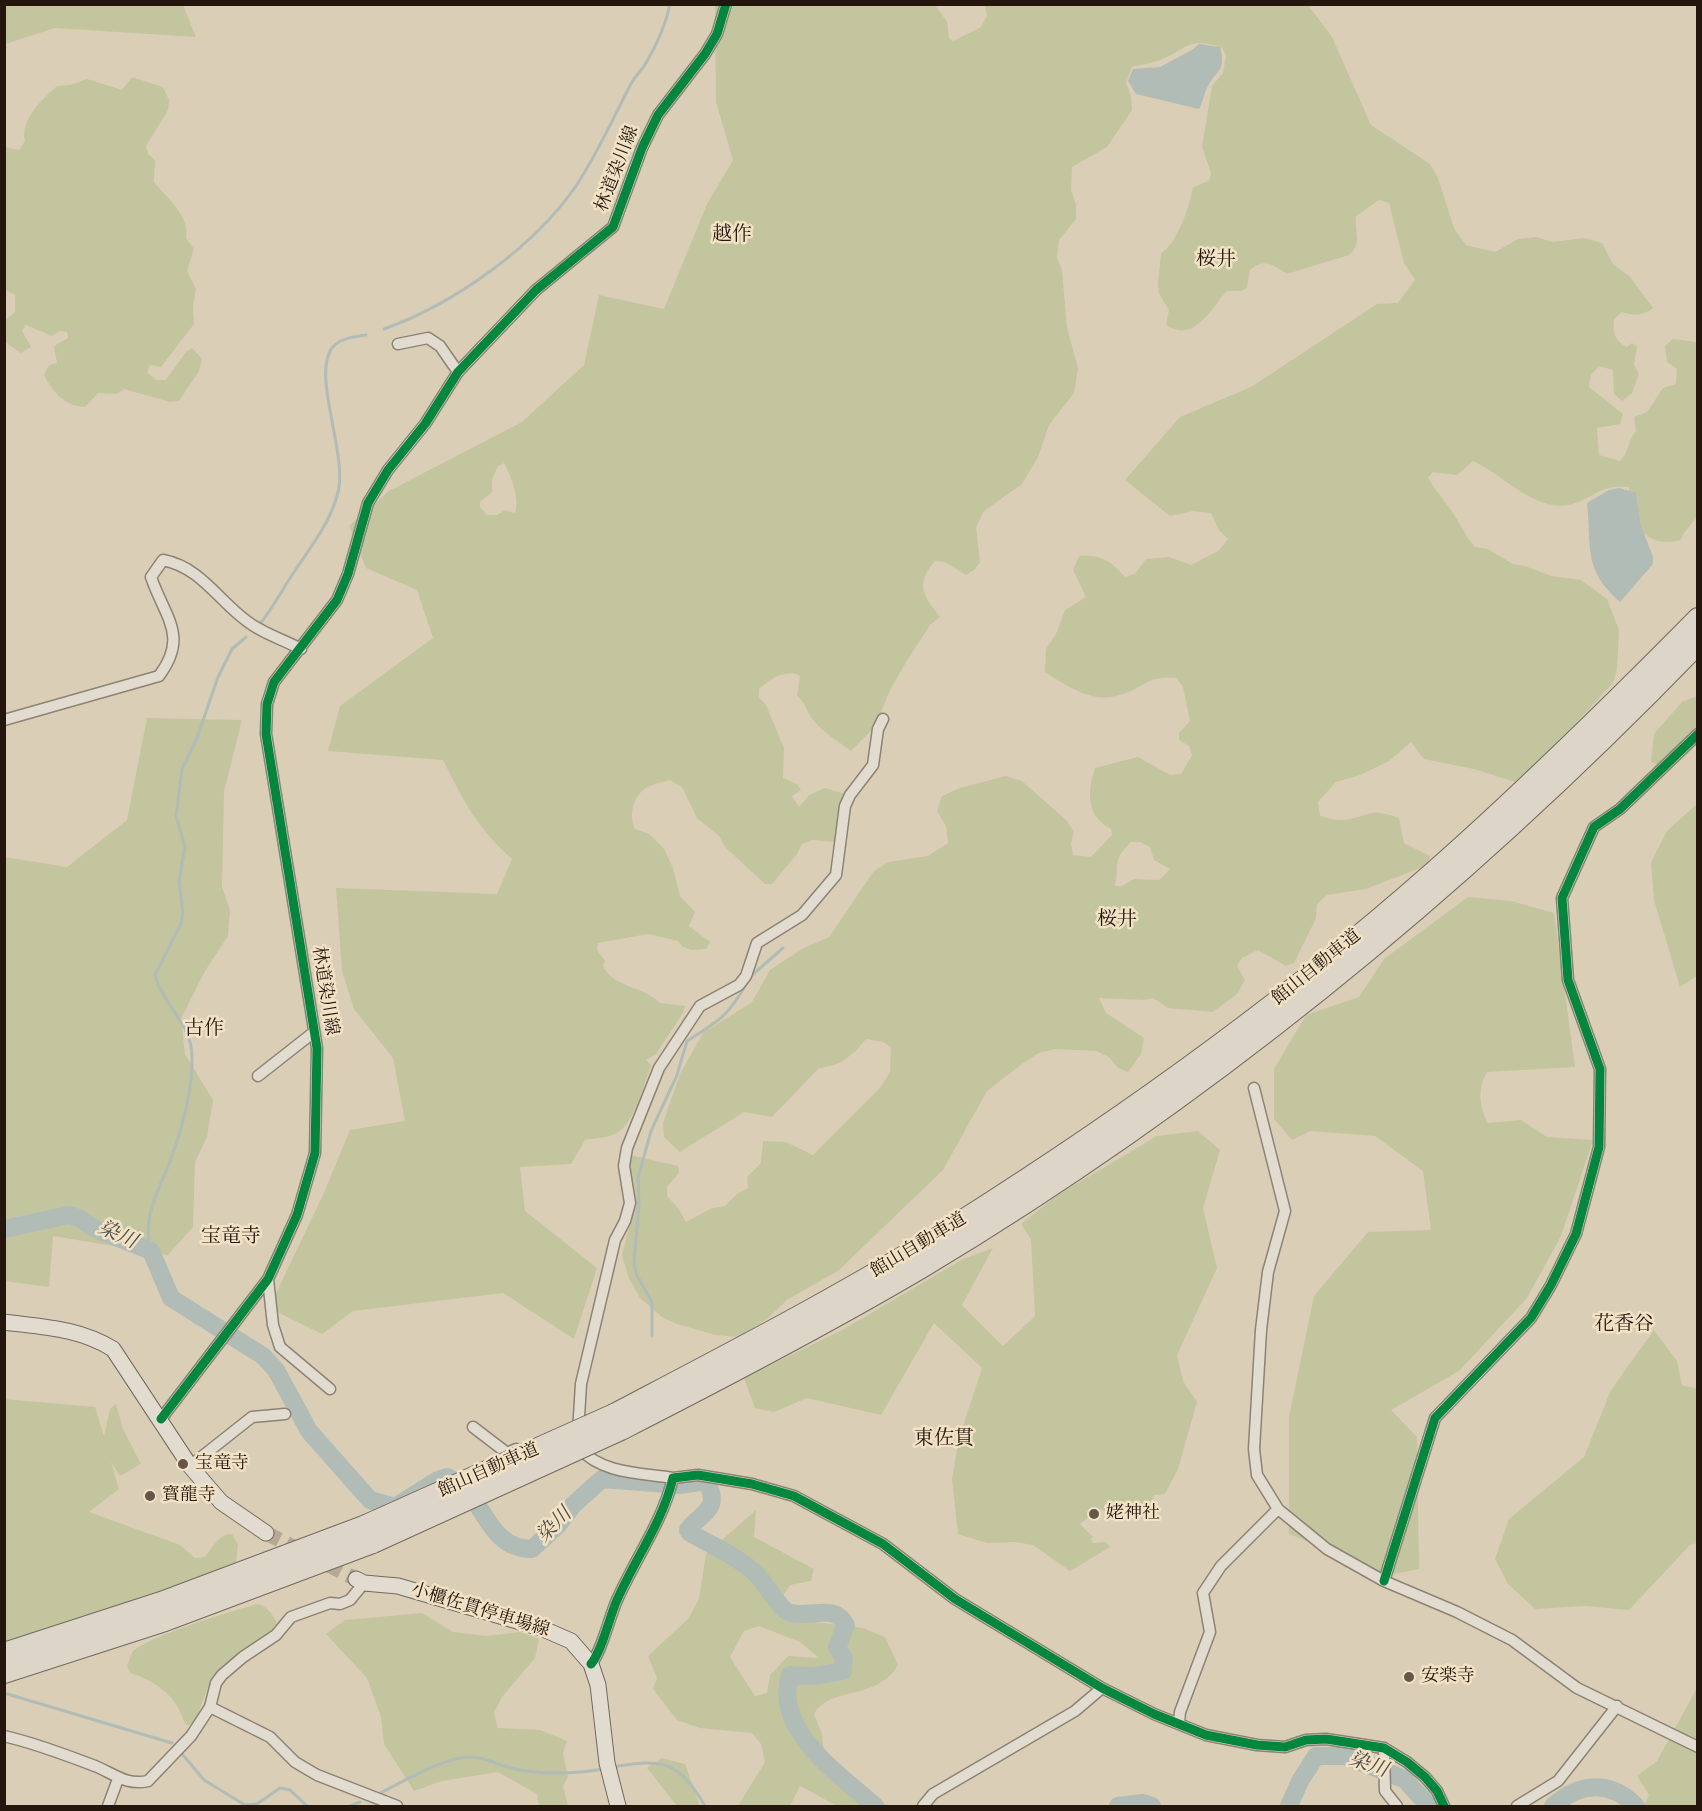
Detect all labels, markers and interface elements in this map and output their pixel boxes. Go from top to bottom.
street label: 林道染川線 [592,123,644,215]
district label: 越作 [712,224,752,248]
district label: 桜井 [1196,249,1236,273]
district label: 桜井 [1097,909,1137,933]
street label: 館山自動車道 [1268,926,1366,1010]
street label: 林道染川線 [306,945,342,1037]
district label: 古作 [184,1018,224,1042]
street label: 館山自動車道 [867,1209,971,1283]
water label: 染川 [94,1217,140,1255]
district label: 宝竜寺 [201,1226,261,1250]
district label: 花香谷 [1594,1314,1654,1338]
district label: 東佐貫 [914,1428,974,1452]
street label: 館山自動車道 [435,1439,543,1503]
place label: 宝竜寺 [195,1453,249,1475]
marker: 宝竜寺 [176,1457,190,1471]
place label: 寳龍寺 [162,1485,216,1507]
marker: 寳龍寺 [143,1489,157,1503]
water label: 染川 [532,1503,578,1549]
place label: 姥神社 [1106,1503,1160,1525]
marker: 姥神社 [1087,1507,1101,1521]
street label: 小櫃佐貫停車場線 [408,1580,552,1642]
place label: 安楽寺 [1421,1666,1475,1688]
marker: 安楽寺 [1402,1670,1416,1684]
water label: 染川 [1345,1748,1391,1784]

